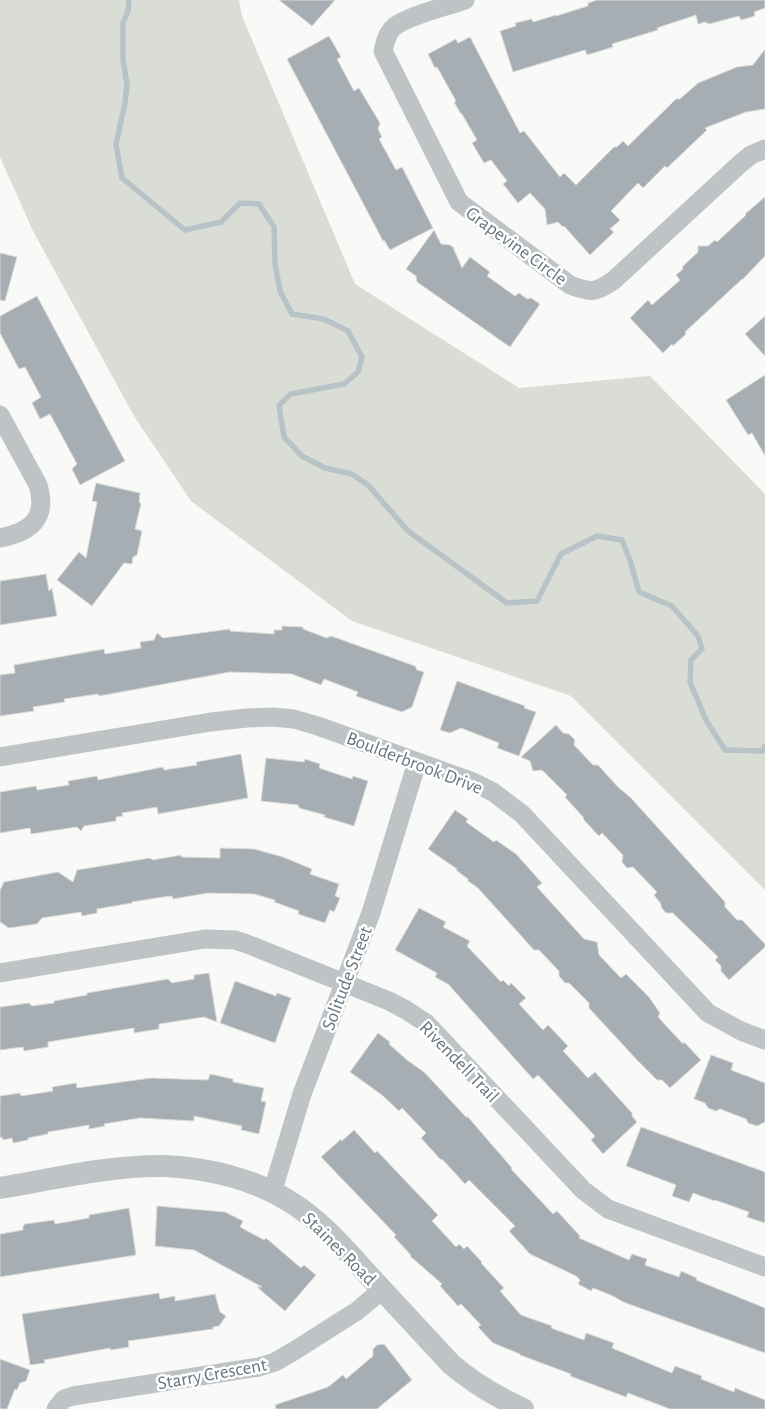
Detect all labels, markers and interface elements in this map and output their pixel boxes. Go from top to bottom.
street label: Grapevine Circle [462,203,570,289]
street label: Boulderbrook Drive [344,729,485,798]
street label: Solitude Street [319,924,376,1033]
street label: Rivendell Trail [416,1018,502,1106]
street label: Staines Road [299,1209,379,1289]
street label: Starry Crescent [156,1356,268,1393]

